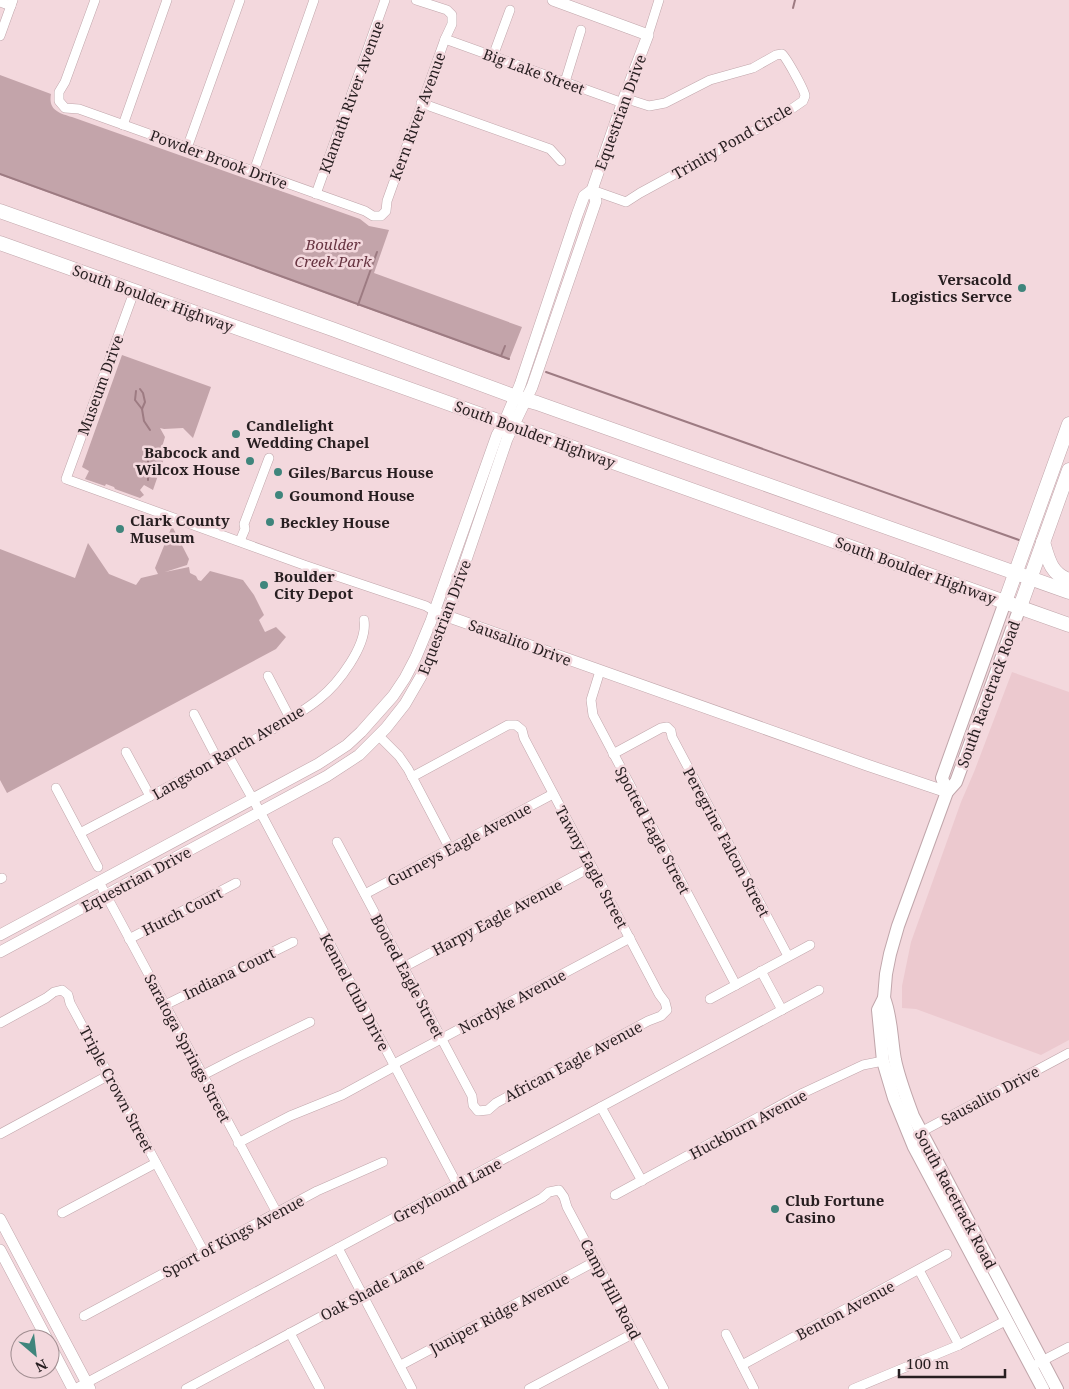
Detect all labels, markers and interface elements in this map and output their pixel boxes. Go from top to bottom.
street label: Klamath River Avenue [314,18,388,176]
street label: Big Lake Street [480,43,588,99]
street label: Kern River Avenue [385,49,449,183]
street label: Equestrian Drive [590,51,650,173]
street label: Trinity Pond Circle [669,99,795,183]
street label: Powder Brook Drive [147,125,291,193]
park label: Boulder Creek Park [295,234,372,271]
street label: South Boulder Highway [70,260,237,337]
place label: Versacold Logistics Servce [891,269,1012,306]
marker: Versacold Logistics Servce [1016,282,1028,294]
street label: Museum Drive [73,332,127,438]
street label: South Boulder Highway [452,396,619,473]
place label: Candlelight Wedding Chapel [246,415,370,452]
marker: Candlelight Wedding Chapel [230,428,242,440]
place label: Babcock and Wilcox House [135,442,240,479]
marker: Babcock and Wilcox House [244,455,256,467]
place label: Giles/Barcus House [288,462,433,482]
marker: Giles/Barcus House [272,466,284,478]
place label: Goumond House [289,485,415,505]
marker: Goumond House [273,489,285,501]
place label: Clark County Museum [130,510,230,547]
place label: Beckley House [280,512,390,532]
marker: Beckley House [264,516,276,528]
marker: Clark County Museum [114,523,126,535]
street label: South Boulder Highway [833,532,1000,609]
street label: Equestrian Drive [413,557,475,677]
place label: Boulder City Depot [274,566,353,603]
marker: Boulder City Depot [258,579,270,591]
street label: Sausalito Drive [466,614,574,670]
street label: South Racetrack Road [952,618,1024,770]
street label: Langston Ranch Avenue [148,700,308,804]
street label: Spotted Eagle Street [611,763,695,897]
street label: Peregrine Falcon Street [679,764,775,920]
street label: Gurneys Eagle Avenue [384,798,534,890]
street label: Tawny Eagle Street [551,802,633,932]
street label: Equestrian Drive [78,842,194,916]
street label: Harpy Eagle Avenue [428,874,566,960]
street label: Hutch Court [139,882,225,940]
street label: Booted Eagle Street [367,910,449,1042]
street label: Kennel Club Drive [316,930,394,1054]
street label: Indiana Court [180,942,278,1004]
street label: Nordyke Avenue [455,964,569,1038]
street label: Saratoga Springs Street [140,970,236,1126]
street label: African Eagle Avenue [501,1016,645,1106]
street label: Triple Crown Street [75,1022,159,1156]
street label: Sausalito Drive [938,1061,1042,1129]
street label: Huckburn Avenue [686,1085,810,1163]
street label: South Racetrack Road [911,1126,1001,1272]
street label: Greyhound Lane [389,1153,505,1227]
street label: Sport of Kings Avenue [159,1190,307,1282]
place label: Club Fortune Casino [785,1190,884,1227]
marker: Club Fortune Casino [769,1203,781,1215]
street label: Camp Hill Road [576,1235,646,1343]
street label: Oak Shade Lane [317,1253,427,1325]
street label: Juniper Ridge Avenue [425,1268,572,1359]
street label: Benton Avenue [792,1276,898,1344]
north arrow [10,1329,60,1379]
scale bar [899,1346,1005,1378]
text: 100 m [906,1353,949,1373]
text: N [32,1355,51,1377]

